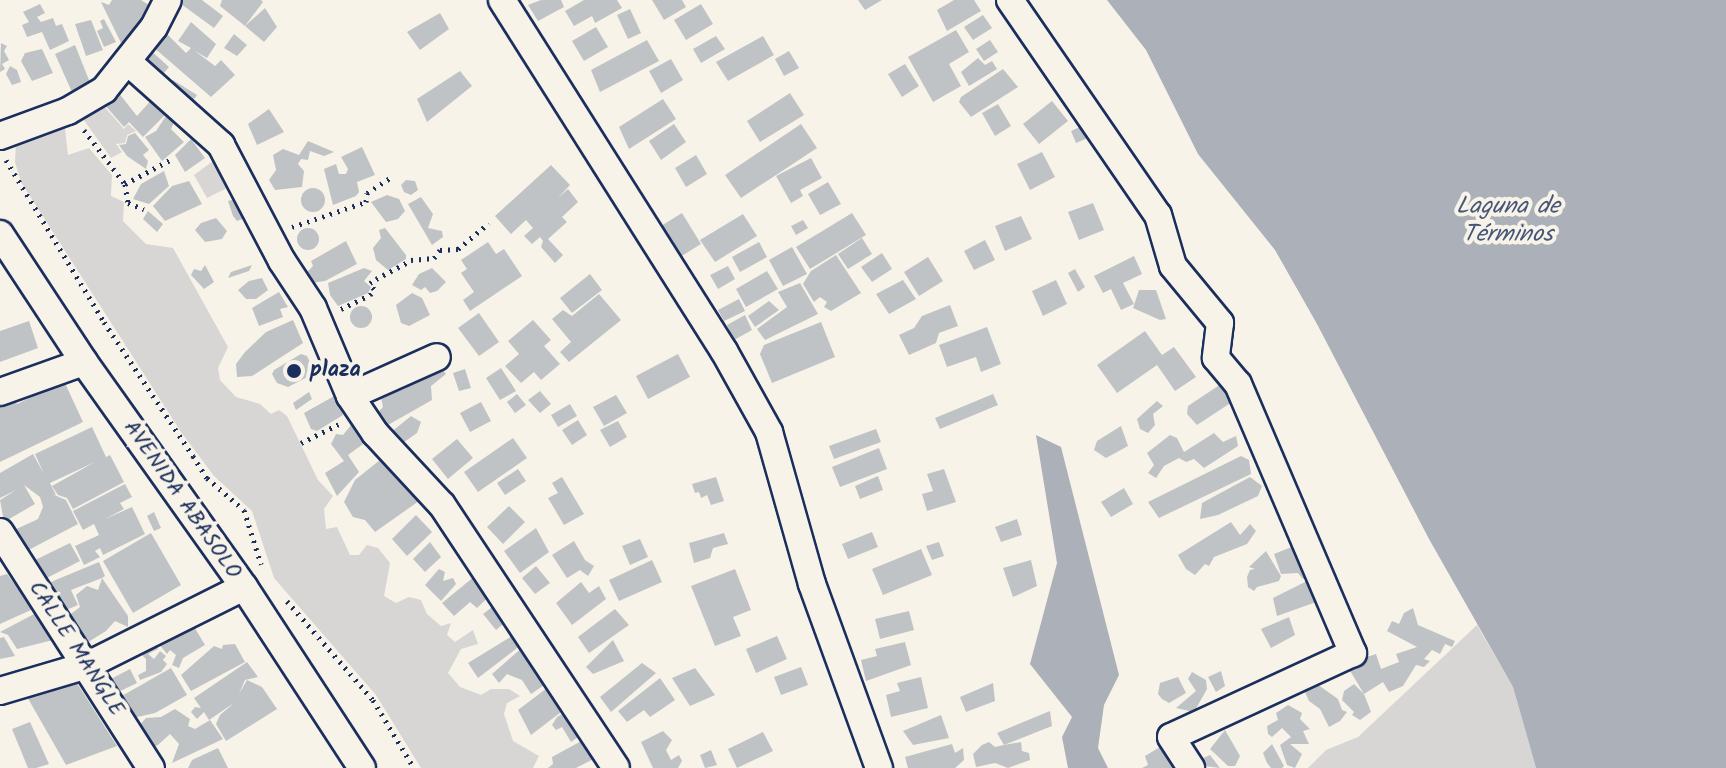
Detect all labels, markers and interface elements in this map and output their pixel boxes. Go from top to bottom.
water label: Laguna de Términos [1456,193,1560,249]
place label: plaza [310,358,361,384]
marker: plaza [285,362,303,380]
street label: AVENIDA ABASOLO [117,416,247,584]
street label: CALLE MANGLE [22,576,130,722]

